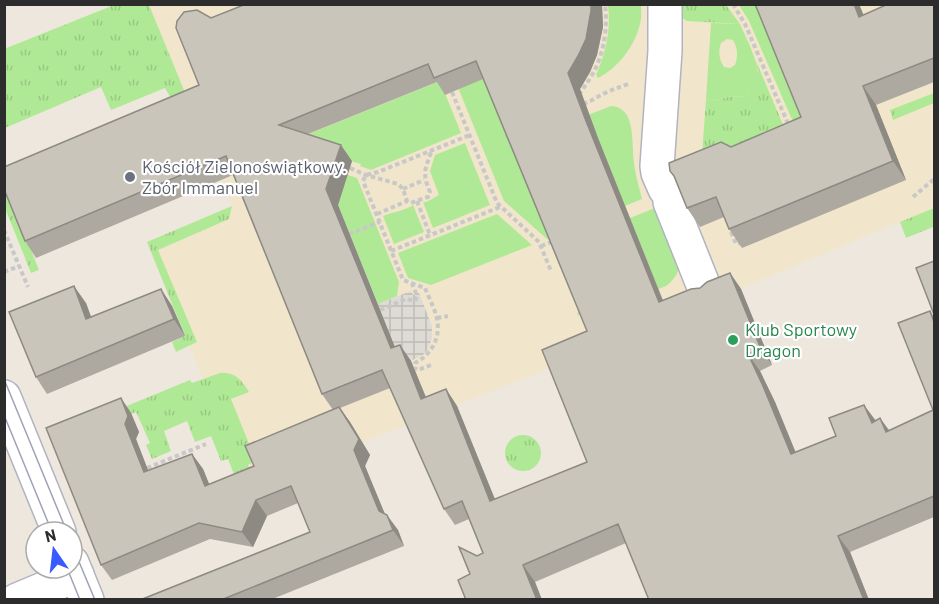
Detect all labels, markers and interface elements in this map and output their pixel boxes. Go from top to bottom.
place label: Kościół Zielonoświątkowy. Zbór Immanuel [142,155,347,198]
marker: Kościół Zielonoświątkowy. Zbór Immanuel [123,170,137,184]
place label: Klub Sportowy Dragon [745,318,857,361]
marker: Klub Sportowy Dragon [726,333,740,347]
north arrow [24,520,84,580]
text: N [43,524,58,545]

